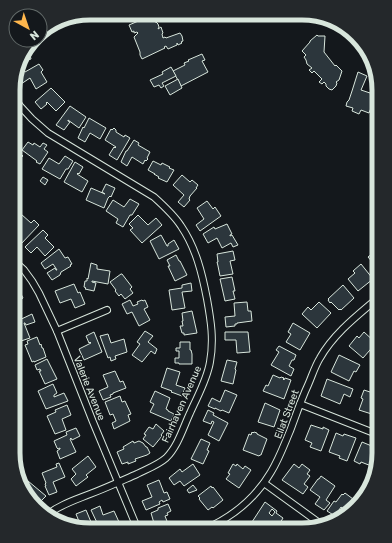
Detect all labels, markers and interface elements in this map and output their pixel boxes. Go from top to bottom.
north arrow [8,8,48,48]
text: N [27,28,41,43]
street label: Valerie Avenue [71,354,108,423]
street label: Fairhaven Avenue [160,364,204,445]
street label: Eilat Street [272,388,302,441]

